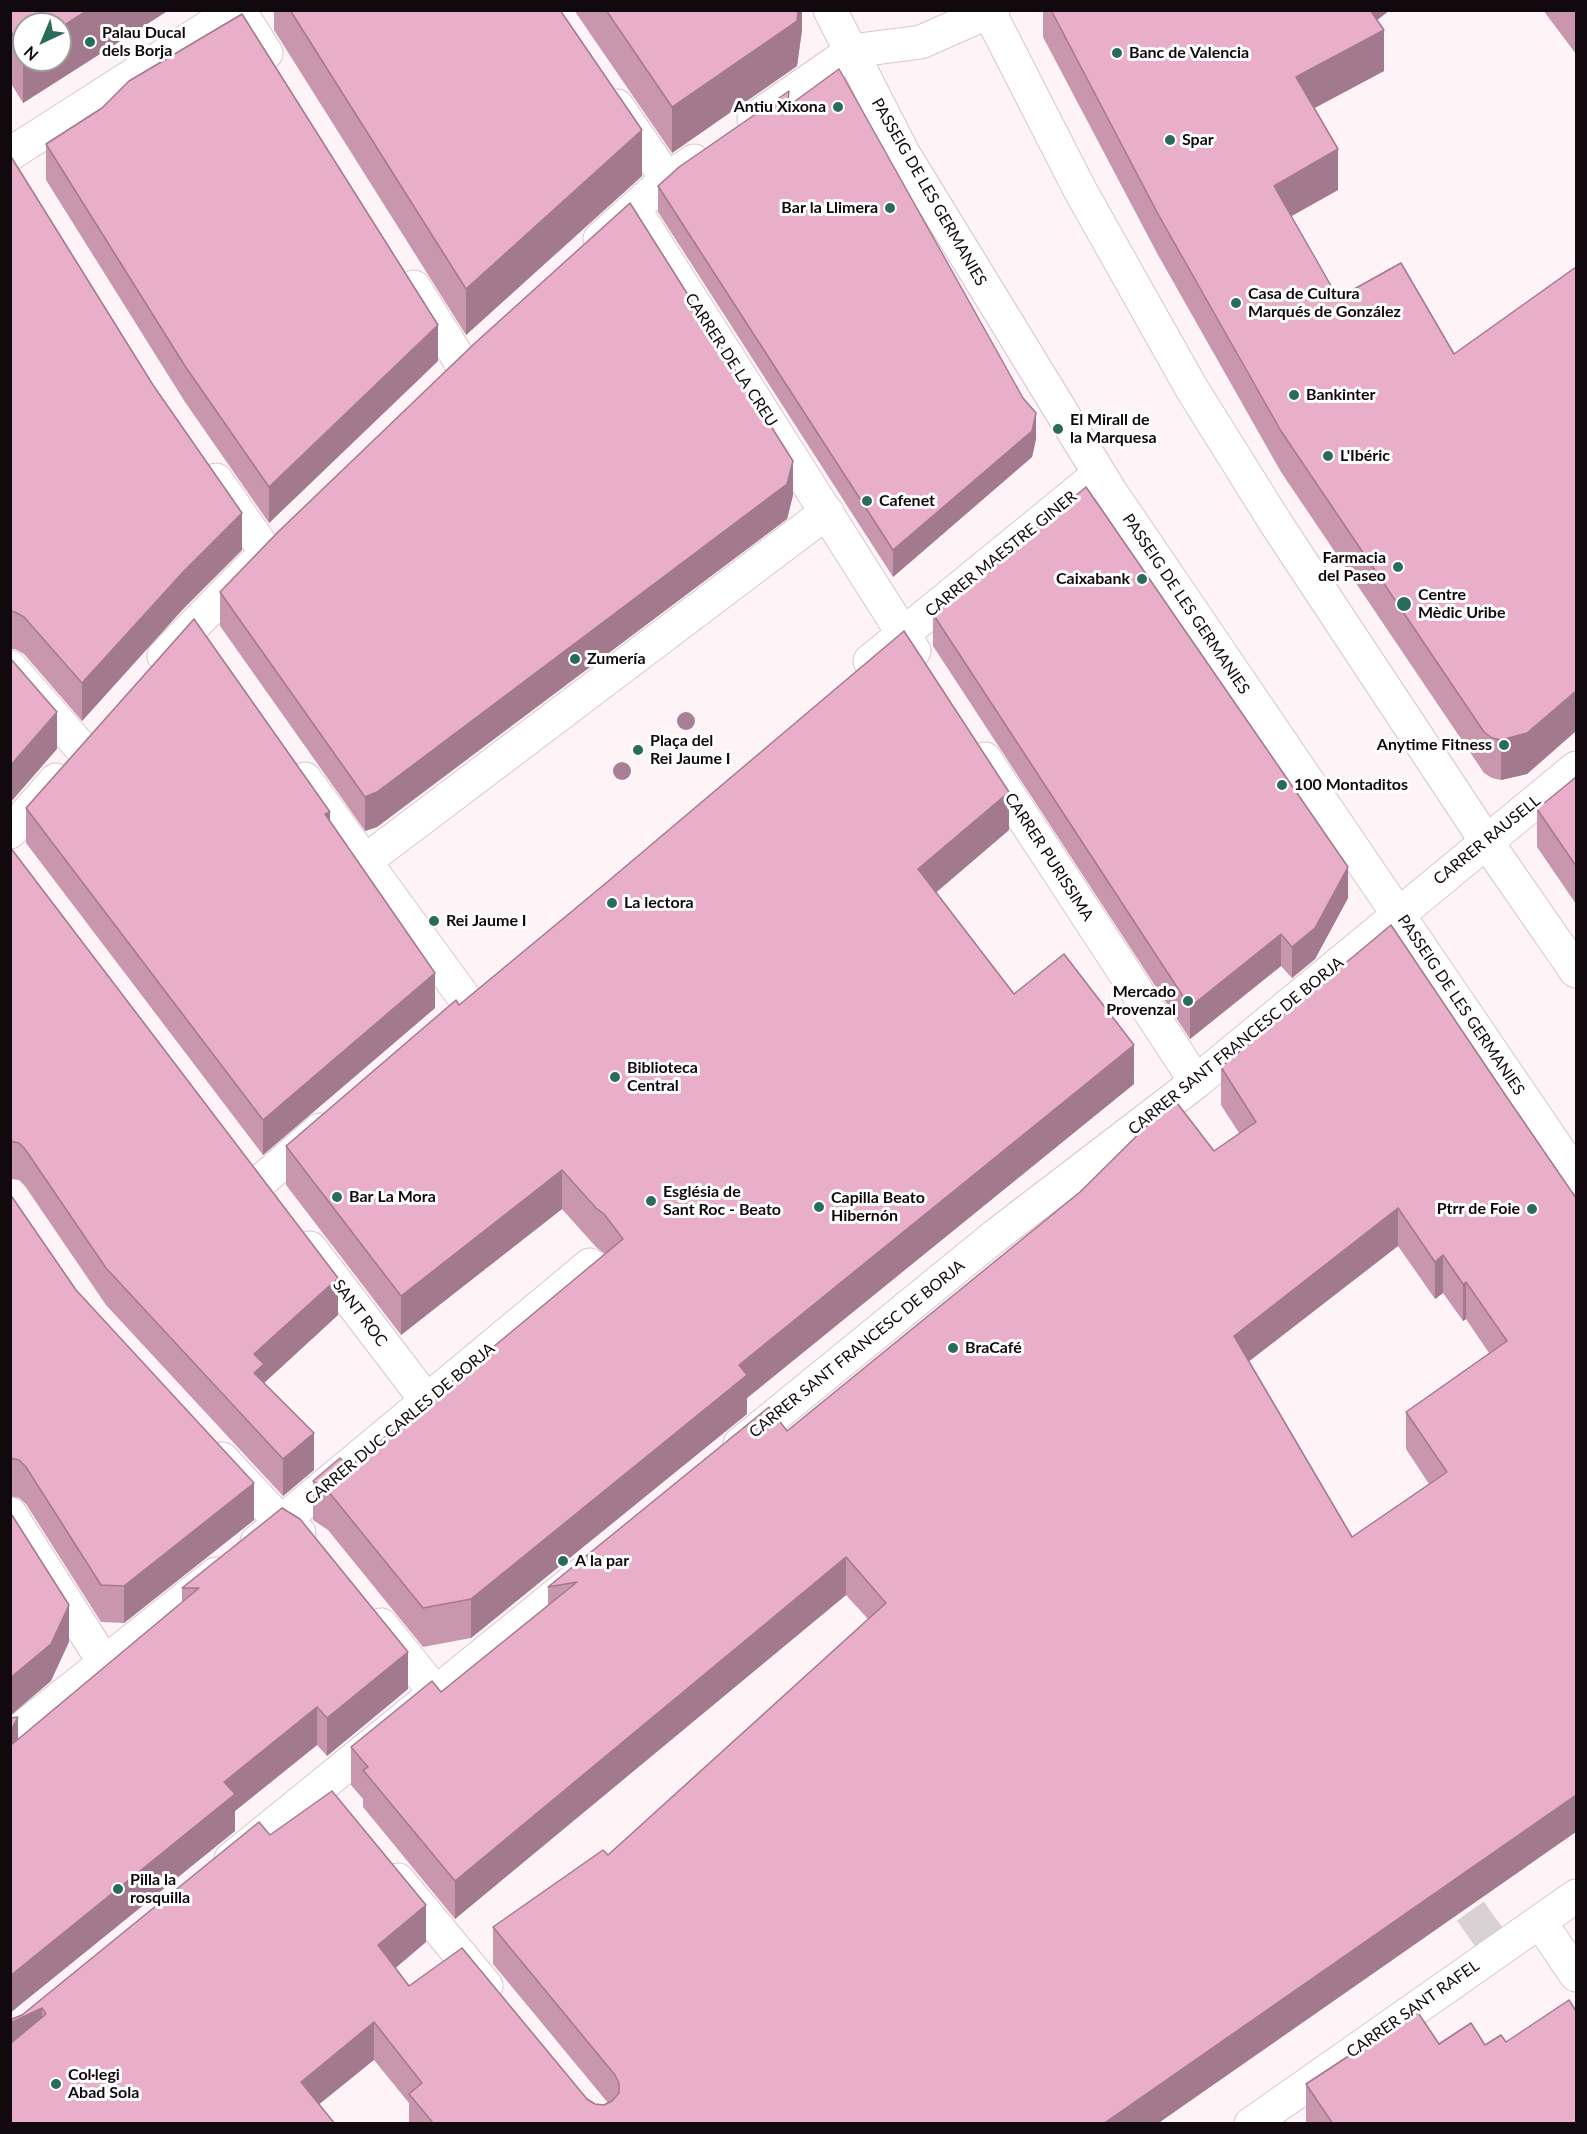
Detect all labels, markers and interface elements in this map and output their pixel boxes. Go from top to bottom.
north arrow [12,12,72,72]
place label: Palau Ducal dels Borja [102,23,186,61]
marker: Palau Ducal dels Borja [83,35,97,49]
text: N [20,43,42,65]
place label: Banc de Valencia [1129,43,1249,63]
marker: Banc de Valencia [1110,46,1124,60]
street label: PASSEIG DE LES GERMANIES [867,95,991,289]
place label: Antiu Xixona [734,97,826,117]
marker: Antiu Xixona [831,100,845,114]
place label: Spar [1182,130,1214,150]
marker: Spar [1163,133,1177,147]
place label: Bar la Llimera [781,198,878,218]
marker: Bar la Llimera [883,201,897,215]
place label: Casa de Cultura Marqués de González [1248,284,1401,322]
street label: CARRER DE LA CREU [681,290,781,430]
marker: Casa de Cultura Marqués de González [1229,296,1243,310]
place label: Bankinter [1306,385,1375,405]
marker: Bankinter [1287,388,1301,402]
place label: El Mirall de la Marquesa [1070,410,1157,448]
marker: El Mirall de la Marquesa [1051,422,1065,436]
place label: L'Ibéric [1340,446,1390,466]
marker: L'Ibéric [1321,449,1335,463]
street label: CARRER MAESTRE GINER [922,487,1080,621]
place label: Cafenet [879,491,935,511]
marker: Cafenet [860,494,874,508]
street label: PASSEIG DE LES GERMANIES [1118,510,1254,698]
place label: Farmacia del Paseo [1318,548,1386,586]
marker: Farmacia del Paseo [1391,560,1405,574]
place label: Caixabank [1056,569,1130,589]
marker: Caixabank [1135,572,1149,586]
place label: Centre Mèdic Uribe [1418,585,1505,623]
marker: Centre Mèdic Uribe [1395,595,1413,613]
place label: Zumería [587,649,645,669]
marker: Zumería [568,652,582,666]
place label: Plaça del Rei Jaume I [650,731,731,769]
place label: Anytime Fitness [1377,735,1492,755]
marker: Anytime Fitness [1497,738,1511,752]
marker: Plaça del Rei Jaume I [631,743,645,757]
place label: 100 Montaditos [1294,775,1408,795]
marker: 100 Montaditos [1275,778,1289,792]
street label: CARRER PURISSIMA [1001,790,1097,924]
street label: CARRER RAUSELL [1430,791,1544,889]
place label: La lectora [624,893,694,913]
marker: La lectora [605,896,619,910]
place label: Rei Jaume I [446,911,527,931]
street label: PASSEIG DE LES GERMANIES [1393,911,1529,1099]
marker: Rei Jaume I [427,914,441,928]
street label: CARRER SANT FRANCESC DE BORJA [1124,953,1348,1139]
place label: Mercado Provenzal [1106,982,1176,1020]
marker: Mercado Provenzal [1181,994,1195,1008]
place label: Biblioteca Central [627,1058,698,1096]
marker: Biblioteca Central [608,1070,622,1084]
place label: Església de Sant Roc - Beato [663,1182,781,1220]
place label: Bar La Mora [349,1187,436,1207]
place label: Capilla Beato Hibernón [831,1188,925,1226]
marker: Bar La Mora [330,1190,344,1204]
marker: Església de Sant Roc - Beato [644,1194,658,1208]
place label: Ptrr de Foie [1437,1199,1520,1219]
marker: Capilla Beato Hibernón [812,1200,826,1214]
marker: Ptrr de Foie [1525,1202,1539,1216]
street label: CARRER SANT FRANCESC DE BORJA [745,1256,969,1442]
street label: SANT ROC [329,1276,391,1350]
place label: BraCafé [965,1338,1022,1358]
street label: CARRER DUC CARLES DE BORJA [301,1339,499,1509]
marker: BraCafé [946,1341,960,1355]
place label: A la par [575,1551,629,1571]
marker: A la par [556,1554,570,1568]
place label: Pilla la rosquilla [130,1870,190,1908]
marker: Pilla la rosquilla [111,1882,125,1896]
street label: CARRER SANT RAFEL [1343,1956,1483,2062]
place label: Col·legi Abad Sola [68,2065,139,2103]
marker: Col·legi Abad Sola [49,2077,63,2091]

